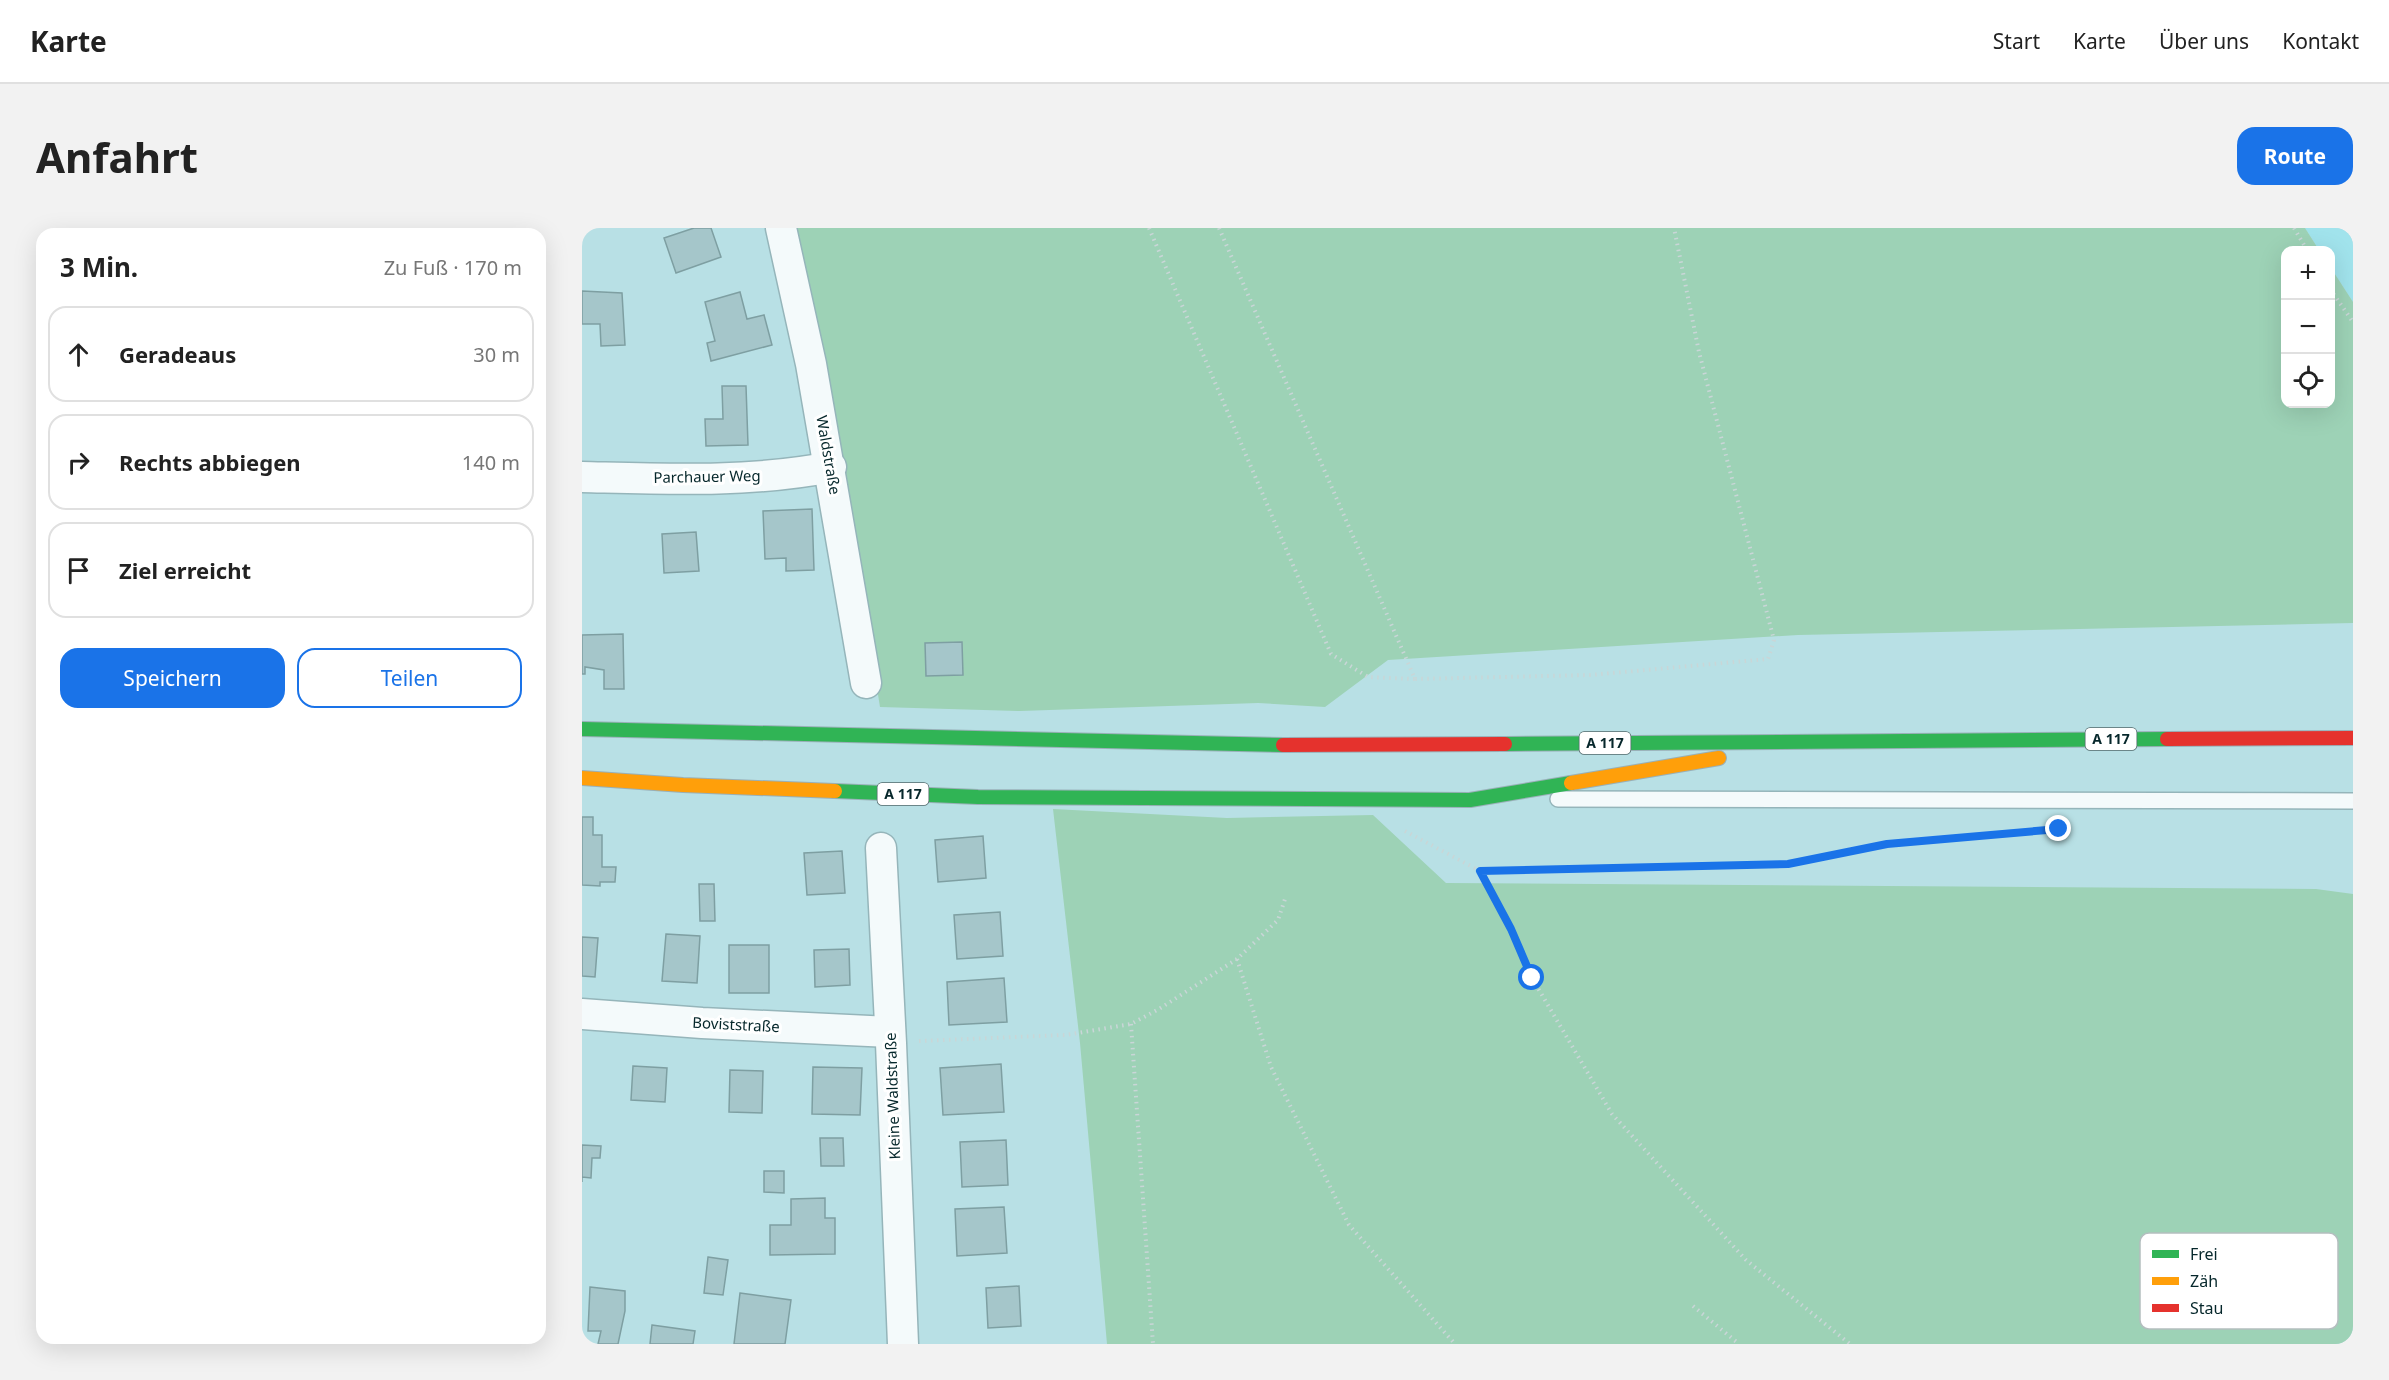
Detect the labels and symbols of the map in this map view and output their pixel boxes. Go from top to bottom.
street label: Waldstraße [812,414,846,496]
street label: Parchauer Weg [653,465,761,487]
road number: A 117 [2086,728,2137,750]
road number: A 117 [1580,732,1630,754]
road number: A 117 [878,783,928,805]
route end [2045,815,2071,841]
route start [1518,964,1544,990]
street label: Boviststraße [692,1012,780,1036]
street label: Kleine Waldstraße [880,1032,904,1160]
legend [2140,1233,2338,1329]
text: Frei [2190,1243,2218,1265]
text: Zäh [2190,1270,2218,1292]
text: Stau [2190,1297,2223,1319]

